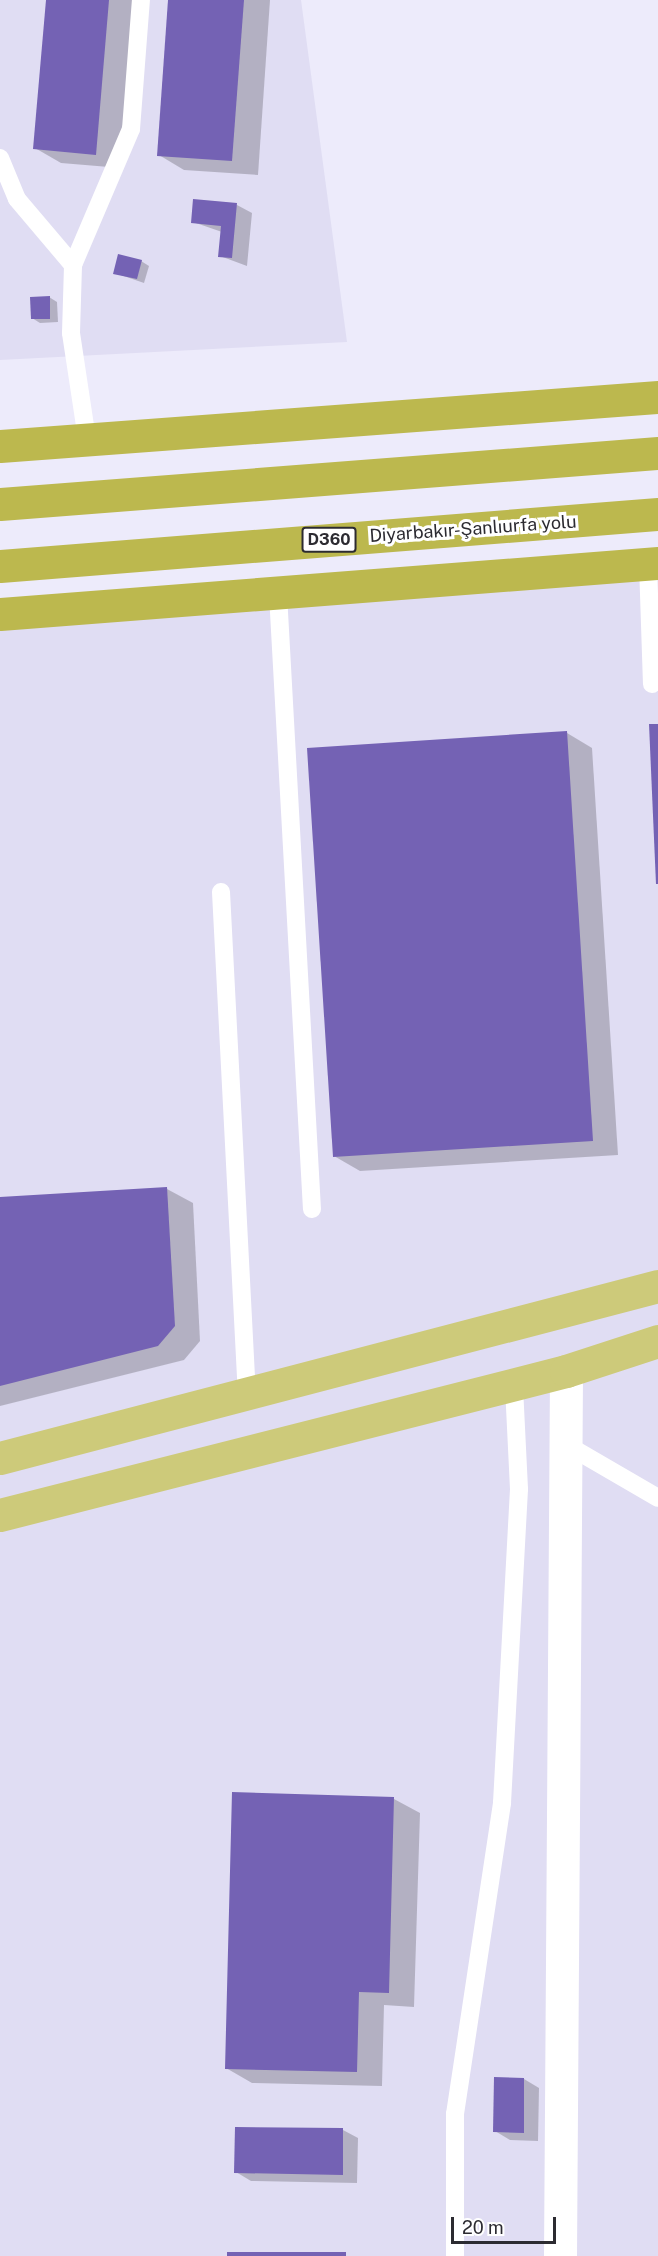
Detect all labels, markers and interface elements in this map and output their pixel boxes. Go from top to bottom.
street label: Diyarbakır-Şanlıurfa yolu [369,511,577,547]
road number: D360 [300,527,358,553]
scale bar [454,2205,559,2243]
text: 20 m [462,2217,504,2238]

